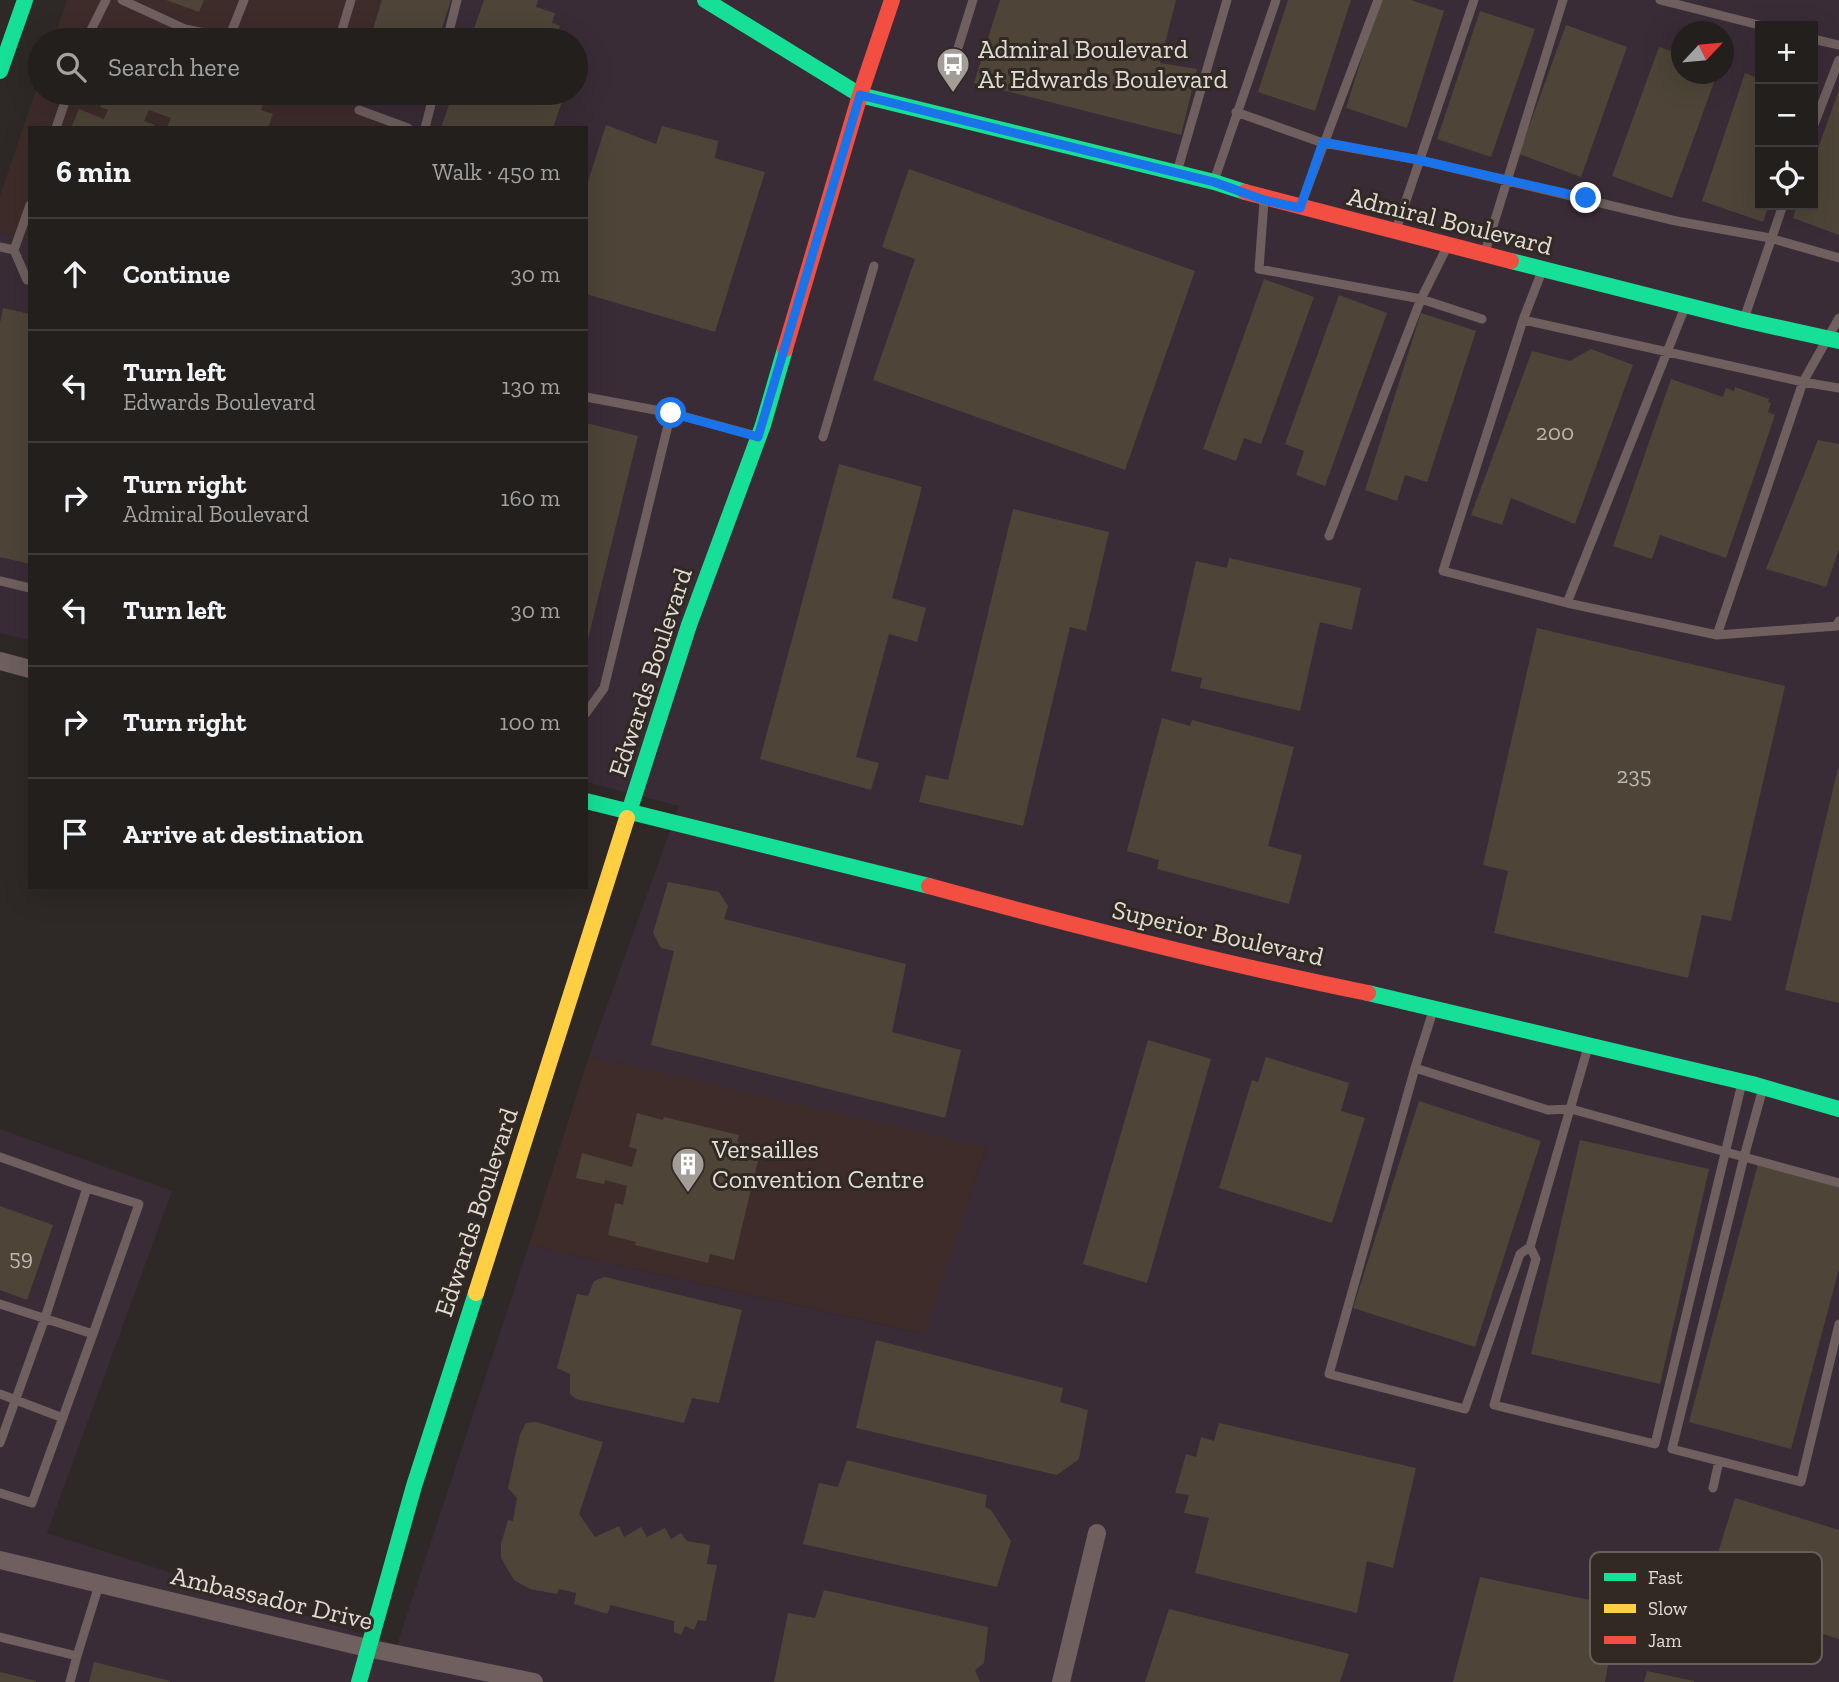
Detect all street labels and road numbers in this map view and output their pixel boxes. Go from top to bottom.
street label: Admiral Boulevard [1344,180,1556,262]
street label: Edwards Boulevard [601,564,699,780]
street label: Superior Boulevard [1109,893,1327,973]
street label: Edwards Boulevard [427,1104,525,1320]
street label: Ambassador Drive [168,1559,376,1637]

